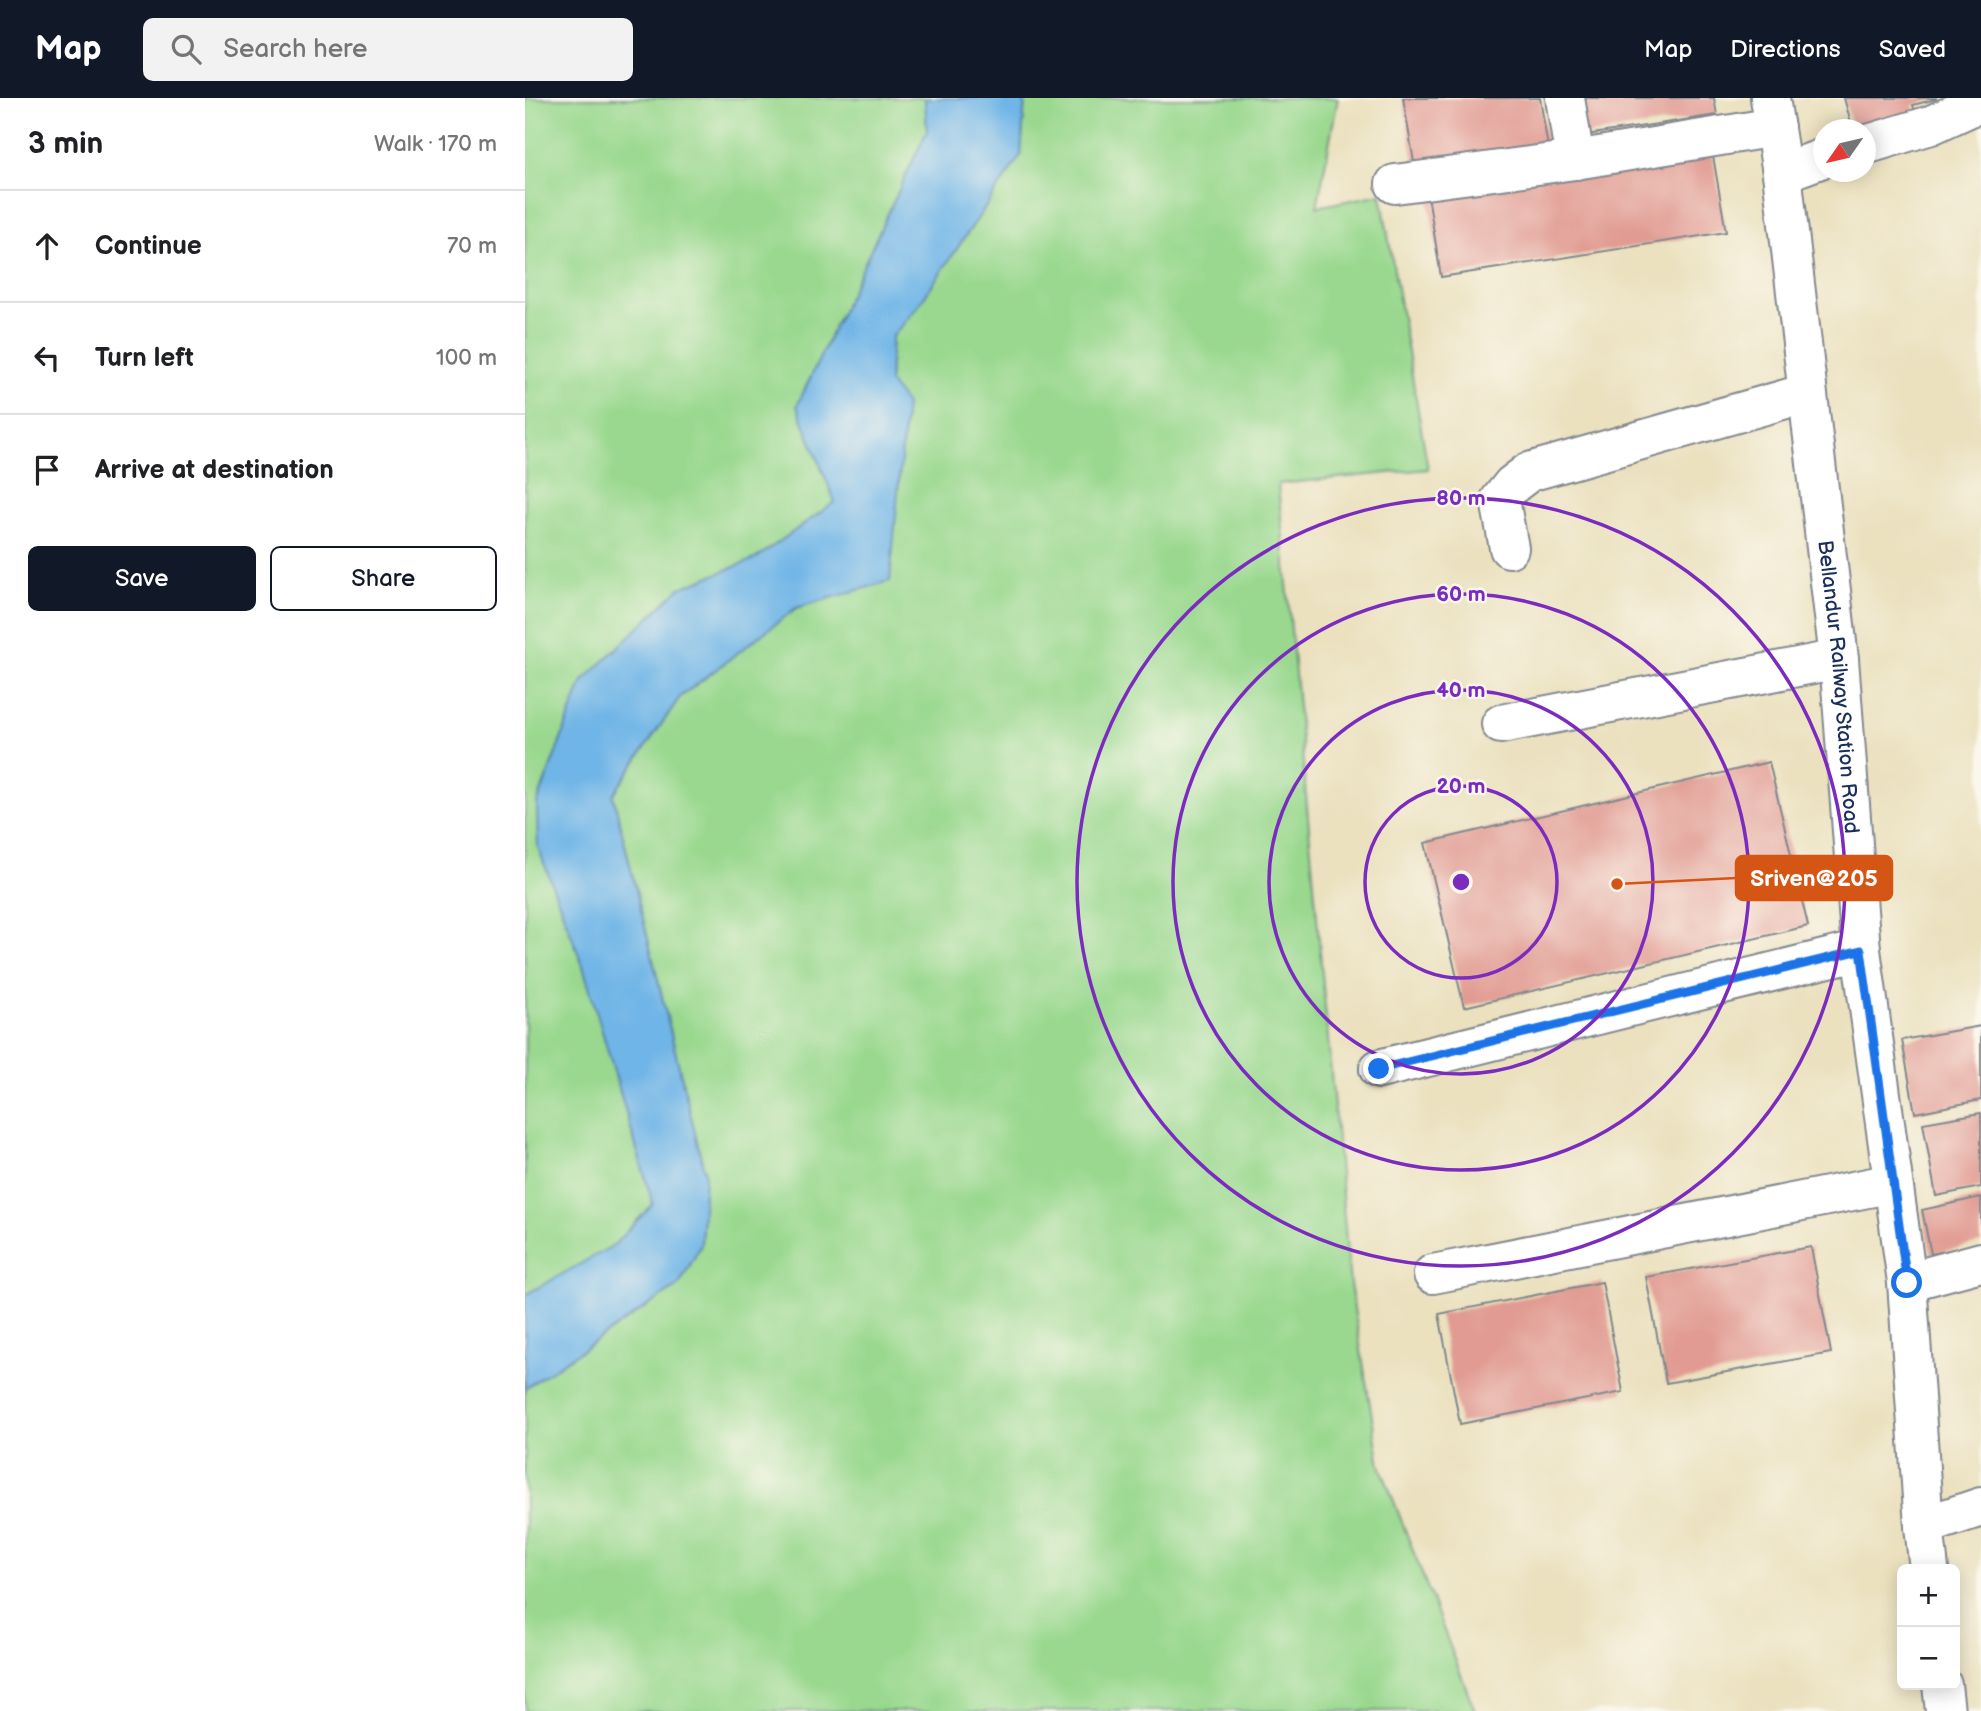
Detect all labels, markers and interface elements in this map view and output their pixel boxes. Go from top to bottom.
search box [143,18,633,81]
text: Map [35,29,101,69]
icon: search [167,30,205,68]
text: Search here [223,34,367,65]
text: Map [1644,35,1692,64]
text: Directions [1730,35,1841,64]
text: Saved [1879,35,1946,64]
north arrow [1813,119,1876,182]
text: 3 min [28,126,103,162]
text: Walk · 170 m [374,130,497,158]
icon: ahead [28,227,66,265]
text: Continue [95,231,202,262]
text: 70 m [447,232,497,260]
icon: left [28,339,66,377]
text: Turn left [95,343,194,374]
text: 100 m [436,344,497,372]
icon: arrive [28,451,66,489]
text: Arrive at destination [95,455,334,486]
text: 80 m [1436,486,1486,511]
street label: Bellandur Railway Station Road [1813,539,1865,834]
button: Save [28,546,256,611]
button: Share [270,546,497,611]
text: 60 m [1436,582,1486,607]
text: 40 m [1436,678,1486,703]
text: 20 m [1437,774,1485,799]
callout: Sriven@205 [1736,856,1892,900]
text: Sriven@205 [1750,865,1878,893]
centre of rings [1449,870,1473,894]
route end [1363,1053,1394,1084]
route start [1891,1267,1922,1298]
map controls [1897,1564,1960,1690]
button: + [1897,1564,1960,1627]
button: − [1897,1627,1960,1690]

